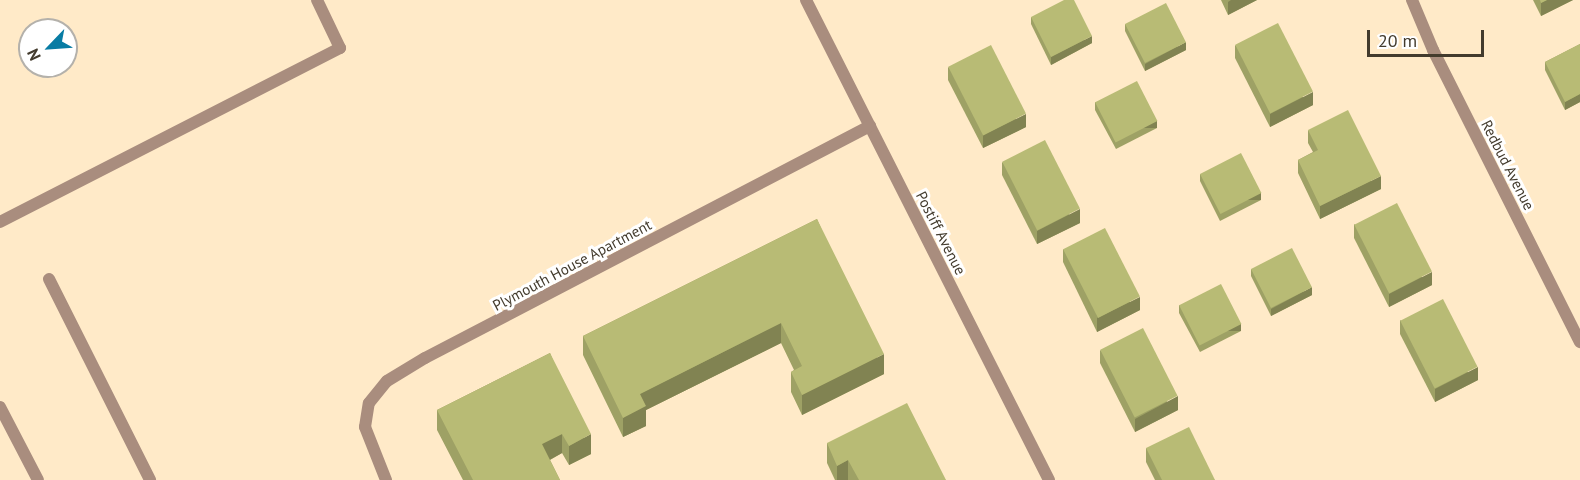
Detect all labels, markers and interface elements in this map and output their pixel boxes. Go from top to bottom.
north arrow [18,18,78,78]
scale bar [1370,18,1487,56]
text: 20 m [1378,29,1417,52]
text: N [22,46,45,64]
street label: Redbud Avenue [1478,117,1538,213]
street label: Postiff Avenue [912,188,970,278]
street label: Plymouth House Apartment [489,215,655,315]

